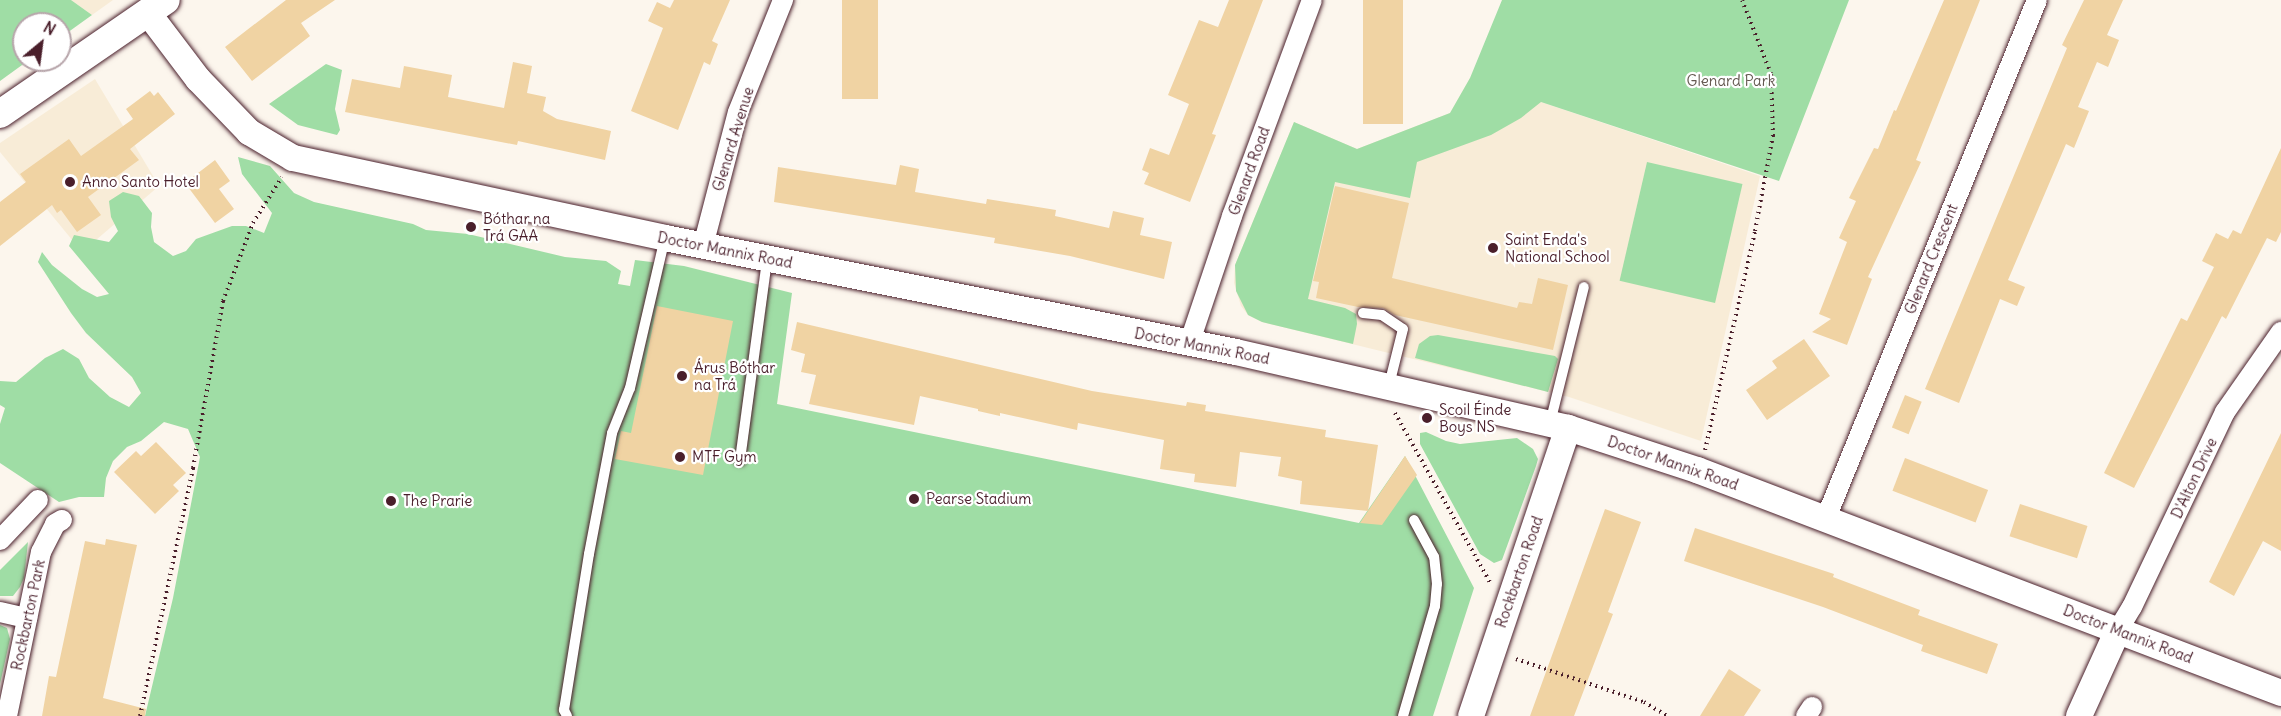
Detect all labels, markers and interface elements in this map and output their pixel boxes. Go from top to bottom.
north arrow [12,12,72,72]
text: N [40,17,59,39]
park label: Glenard Park [1687,72,1775,90]
street label: Glenard Avenue [709,85,757,193]
street label: Glenard Road [1225,124,1273,218]
place label: Anno Santo Hotel [82,173,199,191]
marker: Anno Santo Hotel [63,175,77,189]
street label: Glenard Crescent [1901,201,1961,317]
place label: Bóthar na Trá GAA [483,209,550,244]
marker: Bóthar na Trá GAA [464,220,478,234]
street label: Doctor Mannix Road [656,228,794,272]
place label: Saint Enda's National School [1505,230,1610,265]
marker: Saint Enda's National School [1486,241,1500,255]
street label: Doctor Mannix Road [1133,324,1271,368]
place label: Árus Bóthar na Trá [694,358,775,393]
marker: Árus Bóthar na Trá [675,369,689,383]
place label: Scoil Éinde Boys NS [1439,400,1511,435]
marker: Scoil Éinde Boys NS [1420,411,1434,425]
street label: Doctor Mannix Road [1605,432,1741,494]
street label: D'Alton Drive [2167,435,2221,521]
place label: MTF Gym [692,448,757,466]
marker: MTF Gym [673,450,687,464]
place label: Pearse Stadium [926,490,1031,508]
place label: The Prarie [403,492,472,510]
marker: Pearse Stadium [907,492,921,506]
marker: The Prarie [384,494,398,508]
street label: Rockbarton Road [1491,514,1547,630]
street label: Rockbarton Park [7,558,49,672]
street label: Doctor Mannix Road [2061,601,2195,667]

